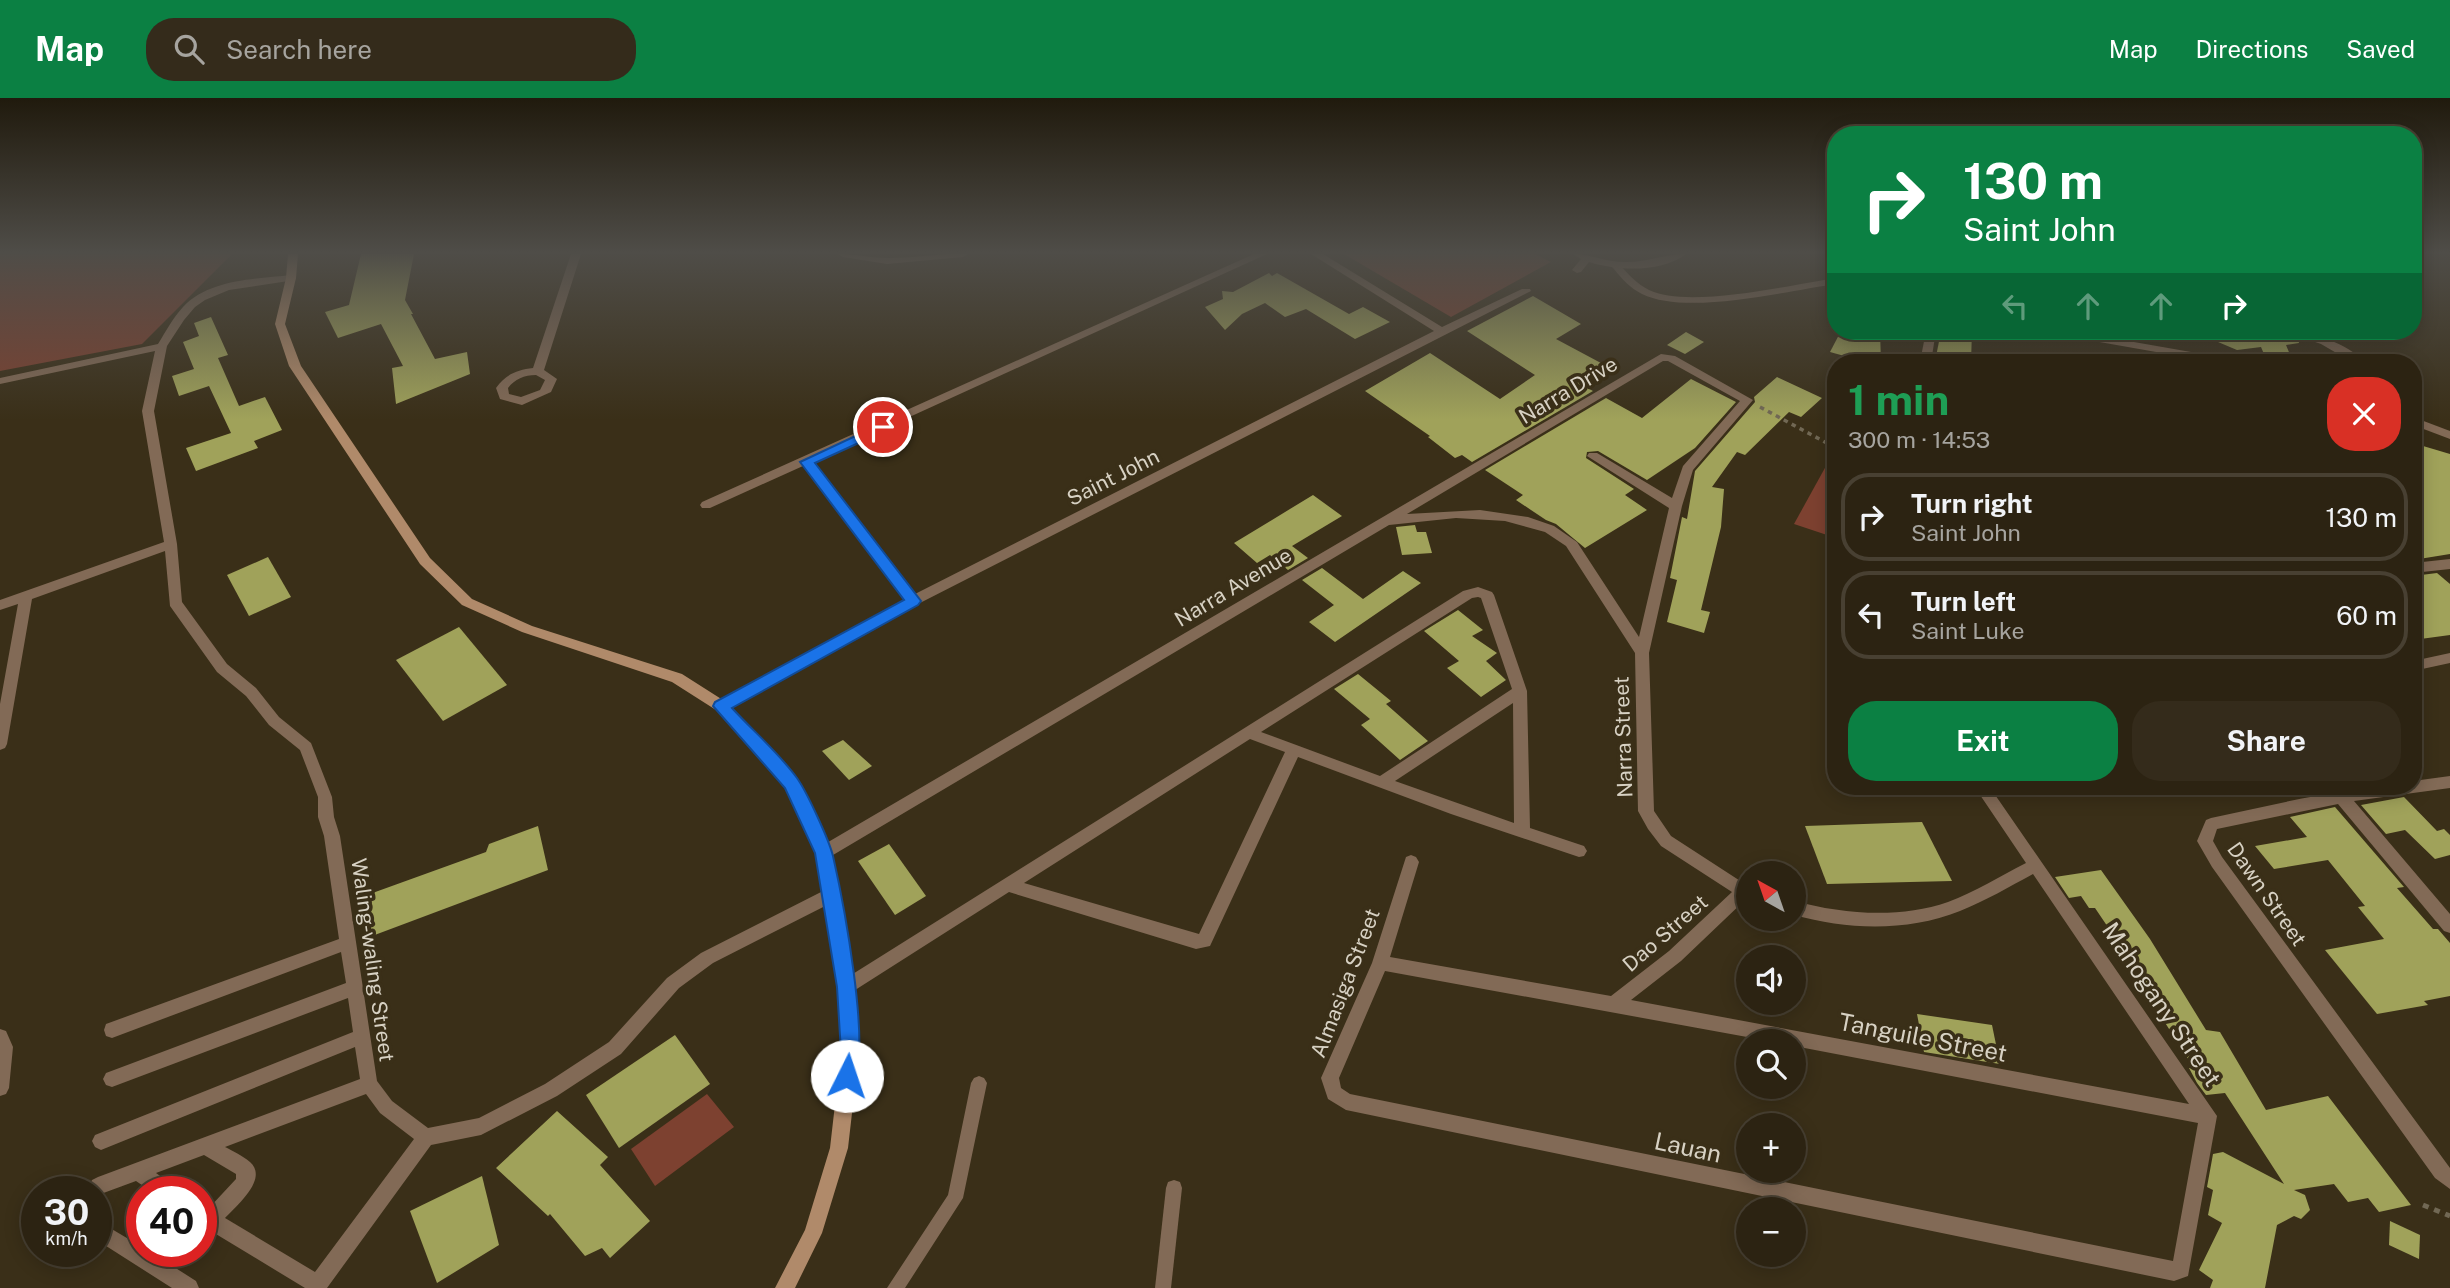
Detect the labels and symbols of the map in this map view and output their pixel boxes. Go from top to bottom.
street label: Narra Drive [1514,351,1622,429]
pin [853,397,913,457]
street label: Saint John [1063,443,1163,511]
street label: Narra Avenue [1170,542,1296,632]
street label: Narra Street [1608,676,1638,798]
street label: Dawn Street [2222,837,2312,951]
street label: Waling-waling Street [346,857,400,1063]
north arrow [1736,861,1806,931]
street label: Dao Street [1617,889,1713,977]
street label: Almasiga Street [1305,905,1385,1061]
street label: Mahogany Street [2097,917,2227,1091]
street label: Tanguile Street [1837,1007,2009,1067]
position arrow [810,1039,884,1113]
street label: Lauan [1652,1126,1724,1168]
speed limit sign: 40 [126,1176,217,1267]

